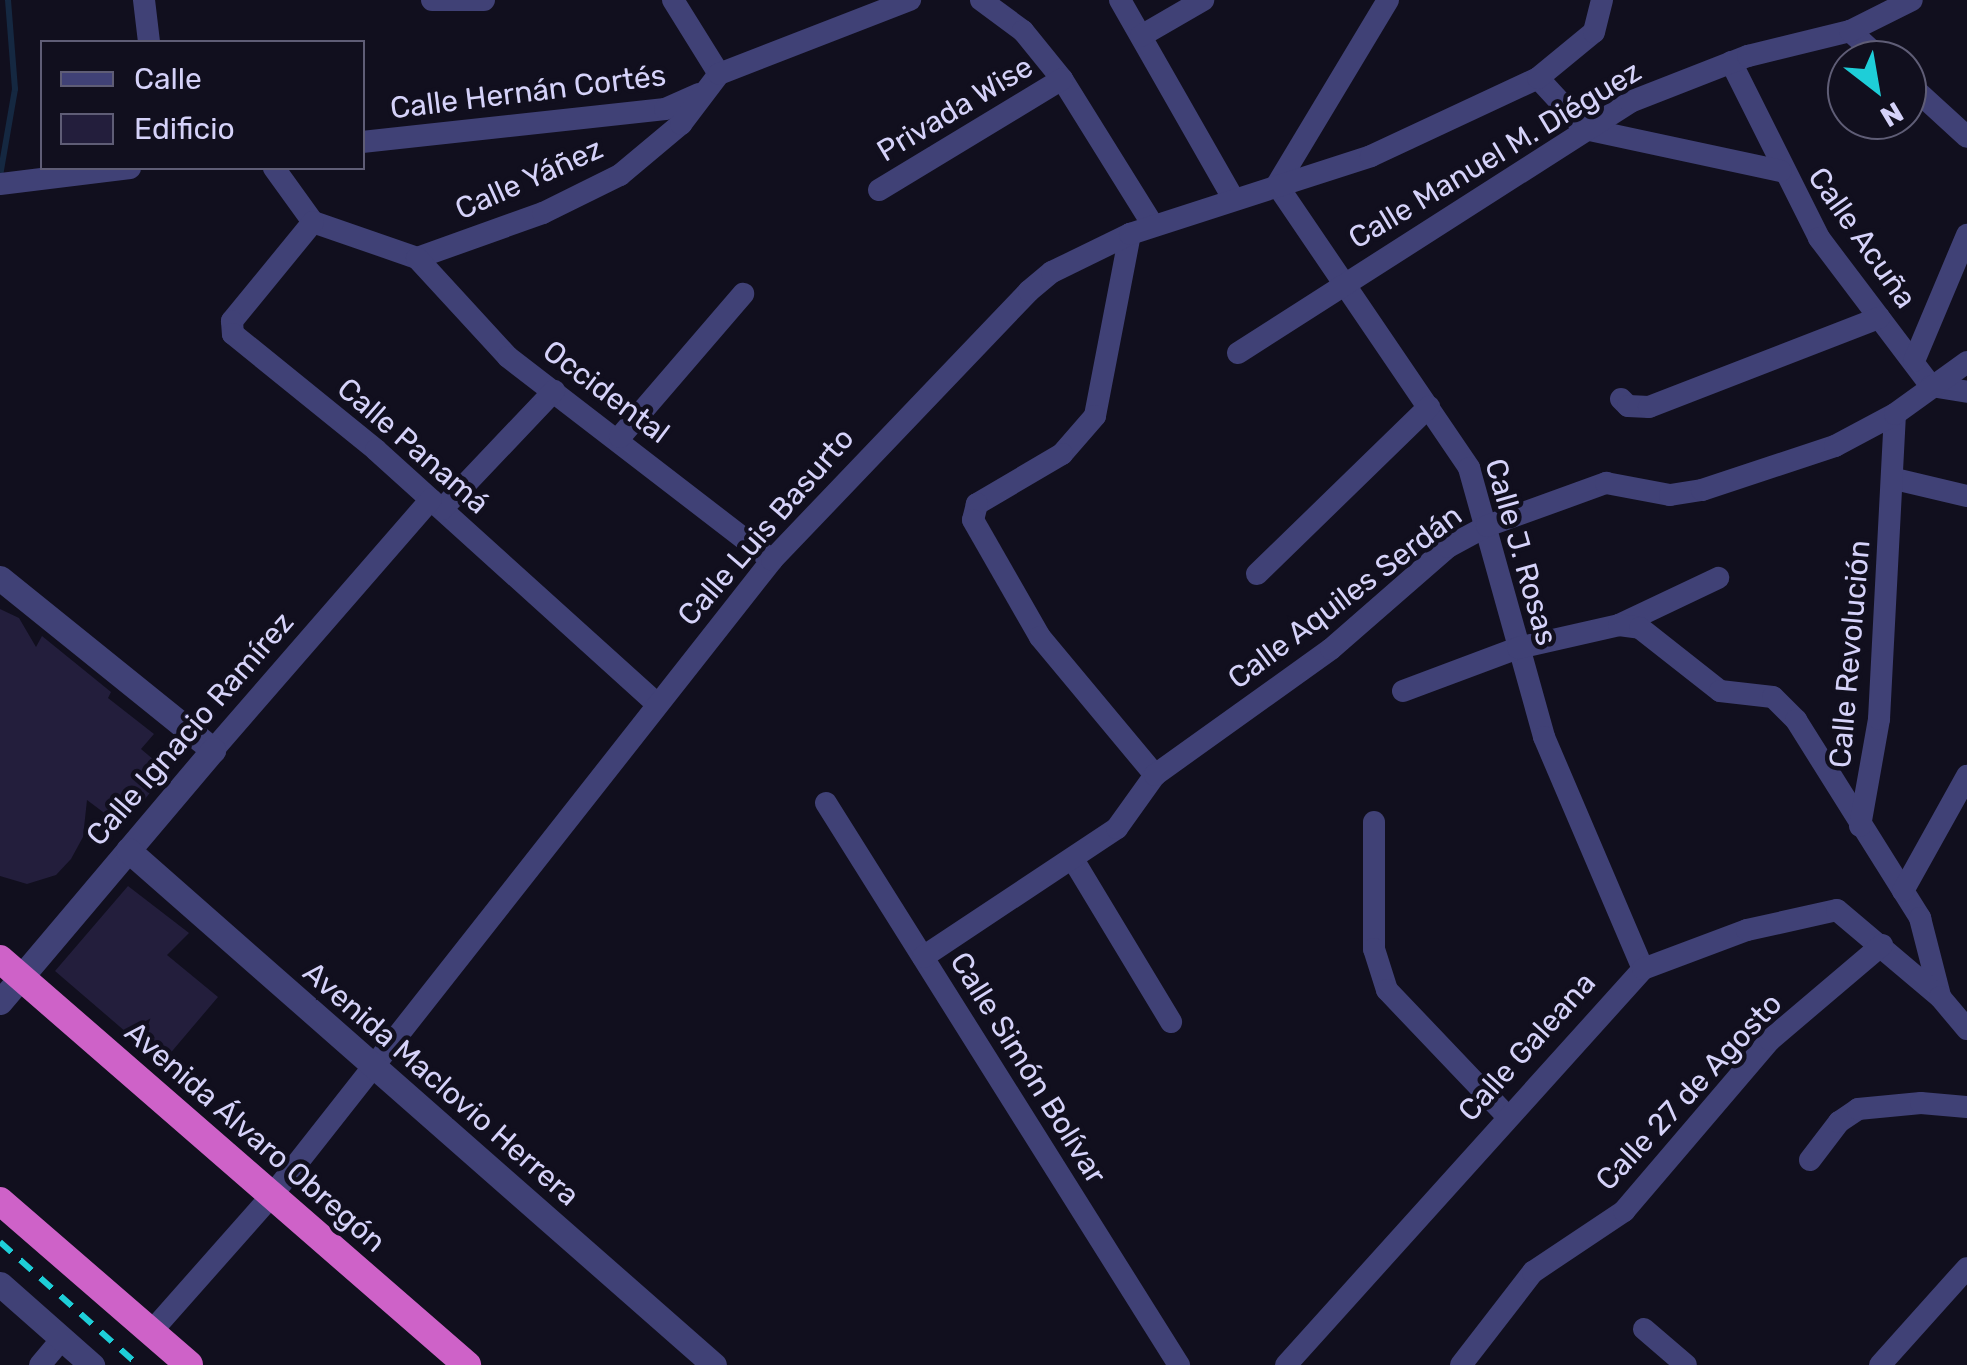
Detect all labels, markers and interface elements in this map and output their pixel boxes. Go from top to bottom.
legend [40,40,365,170]
north arrow [1827,40,1927,140]
street label: Privada Wise [870,48,1040,170]
street label: Calle Manuel M. Diéguez [1342,53,1648,257]
street label: Calle Hernán Cortés [388,57,668,127]
text: Calle [134,61,202,97]
text: N [1875,95,1909,134]
text: Edificio [134,111,235,147]
street label: Calle Yáñez [449,130,609,228]
street label: Calle Acuña [1800,160,1924,316]
street label: Occidental [536,333,676,451]
street label: Calle Panamá [330,370,496,522]
street label: Calle Luis Basurto [670,421,862,633]
street label: Calle J. Rosas [1477,455,1565,649]
street label: Calle Aquiles Serdán [1221,497,1469,697]
street label: Calle Revolución [1822,538,1878,770]
street label: Calle Ignacio Ramírez [79,605,301,853]
street label: Calle Simón Bolívar [942,946,1114,1190]
street label: Avenida Maclovio Herrera [296,954,586,1214]
street label: Calle Galeana [1451,965,1603,1129]
street label: Calle 27 de Agosto [1588,986,1790,1198]
street label: Avenida Álvaro Obregón [117,1014,393,1260]

